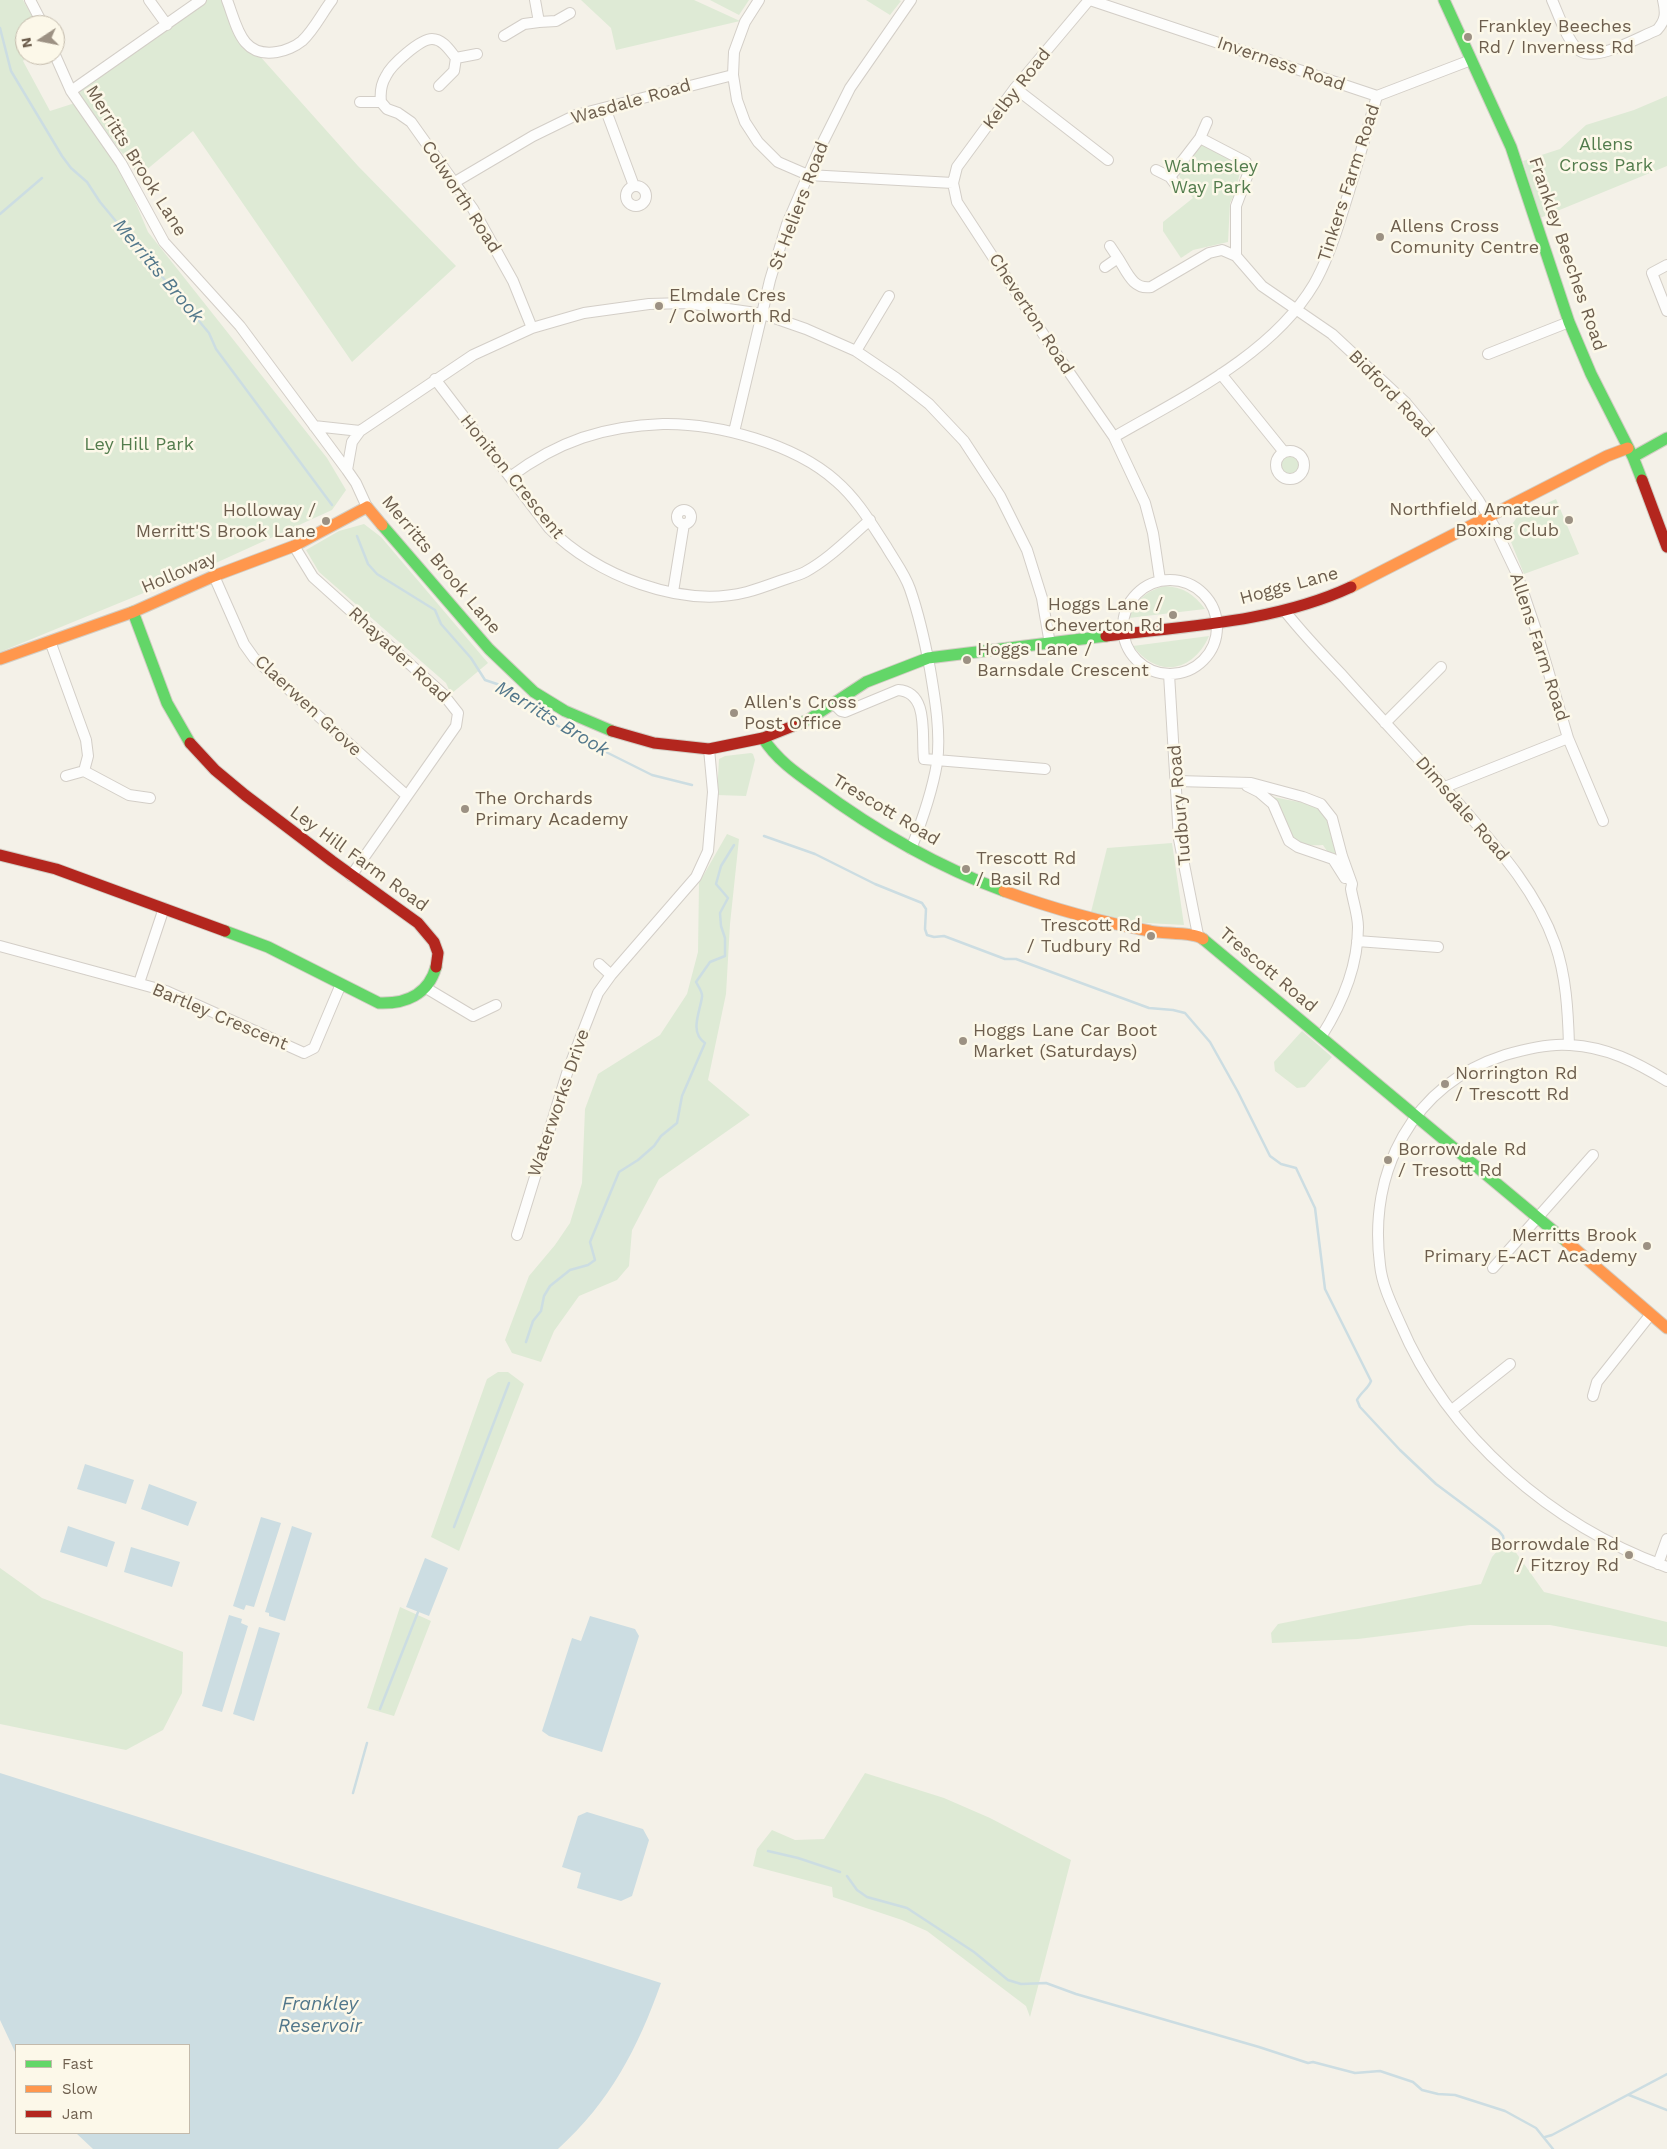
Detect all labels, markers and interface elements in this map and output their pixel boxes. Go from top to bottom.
north arrow [15,15,65,65]
place label: Frankley Beeches Rd / Inverness Rd [1478,16,1634,58]
marker: Frankley Beeches Rd / Inverness Rd [1462,31,1474,43]
street label: Inverness Road [1214,32,1348,96]
text: N [17,36,35,49]
street label: Kelby Road [979,44,1055,134]
street label: Wasdale Road [569,75,693,129]
street label: Merritts Brook Lane [81,82,191,240]
street label: Tinkers Farm Road [1313,102,1385,264]
park label: Allens Cross Park [1559,134,1653,176]
street label: Colworth Road [417,137,505,257]
street label: St Heliers Road [765,139,833,273]
street label: Frankley Beeches Road [1524,154,1610,354]
park label: Walmesley Way Park [1164,156,1258,198]
water label: Merritts Brook [108,214,208,328]
place label: Allens Cross Comunity Centre [1390,216,1539,258]
marker: Allens Cross Comunity Centre [1374,231,1386,243]
street label: Cheverton Road [984,250,1078,378]
place label: Elmdale Cres / Colworth Rd [669,285,791,328]
marker: Elmdale Cres / Colworth Rd [653,300,665,312]
street label: Bidford Road [1344,346,1438,442]
street label: Honiton Crescent [455,410,569,544]
park label: Ley Hill Park [84,434,194,456]
street label: Merritts Brook Lane [377,491,505,639]
place label: Northfield Amateur Boxing Club [1389,499,1559,542]
place label: Holloway / Merritt'S Brook Lane [136,500,316,542]
marker: Northfield Amateur Boxing Club [1563,514,1575,526]
marker: Holloway / Merritt'S Brook Lane [320,515,332,527]
street label: Holloway [138,548,220,598]
street label: Hoggs Lane [1237,562,1341,610]
street label: Allens Farm Road [1505,570,1573,724]
place label: Hoggs Lane / Cheverton Rd [1044,594,1163,636]
street label: Rhayader Road [344,602,454,708]
marker: Hoggs Lane / Cheverton Rd [1167,609,1179,621]
place label: Hoggs Lane / Barnsdale Crescent [977,639,1149,682]
street label: Claerwen Grove [250,651,366,761]
marker: Hoggs Lane / Barnsdale Crescent [961,654,973,666]
water label: Merritts Brook [491,676,613,762]
place label: Allen's Cross Post Office [744,692,857,734]
marker: Allen's Cross Post Office [728,707,740,719]
street label: Tudbury Road [1164,744,1196,866]
street label: Dimsdale Road [1411,752,1513,866]
street label: Trescott Road [828,770,944,850]
place label: The Orchards Primary Academy [475,788,628,831]
street label: Ley Hill Farm Road [286,802,432,916]
marker: The Orchards Primary Academy [459,803,471,815]
place label: Trescott Rd / Basil Rd [976,848,1076,891]
marker: Trescott Rd / Basil Rd [960,863,972,875]
place label: Trescott Rd / Tudbury Rd [1027,915,1141,958]
street label: Trescott Road [1215,923,1321,1017]
marker: Trescott Rd / Tudbury Rd [1145,930,1157,942]
street label: Bartley Crescent [149,979,291,1055]
place label: Hoggs Lane Car Boot Market (Saturdays) [973,1020,1157,1062]
street label: Waterworks Drive [524,1026,594,1180]
marker: Hoggs Lane Car Boot Market (Saturdays) [957,1035,969,1047]
place label: Norrington Rd / Trescott Rd [1455,1063,1578,1106]
marker: Norrington Rd / Trescott Rd [1439,1078,1451,1090]
place label: Borrowdale Rd / Tresott Rd [1398,1139,1527,1182]
marker: Borrowdale Rd / Tresott Rd [1382,1154,1394,1166]
place label: Merritts Brook Primary E-ACT Academy [1424,1225,1637,1268]
marker: Merritts Brook Primary E-ACT Academy [1641,1240,1653,1252]
place label: Borrowdale Rd / Fitzroy Rd [1490,1534,1619,1576]
marker: Borrowdale Rd / Fitzroy Rd [1623,1549,1635,1561]
water label: Frankley Reservoir [278,1993,362,2037]
legend [15,2044,190,2134]
text: Fast [62,2055,93,2073]
text: Slow [62,2080,98,2098]
text: Jam [62,2105,93,2123]

